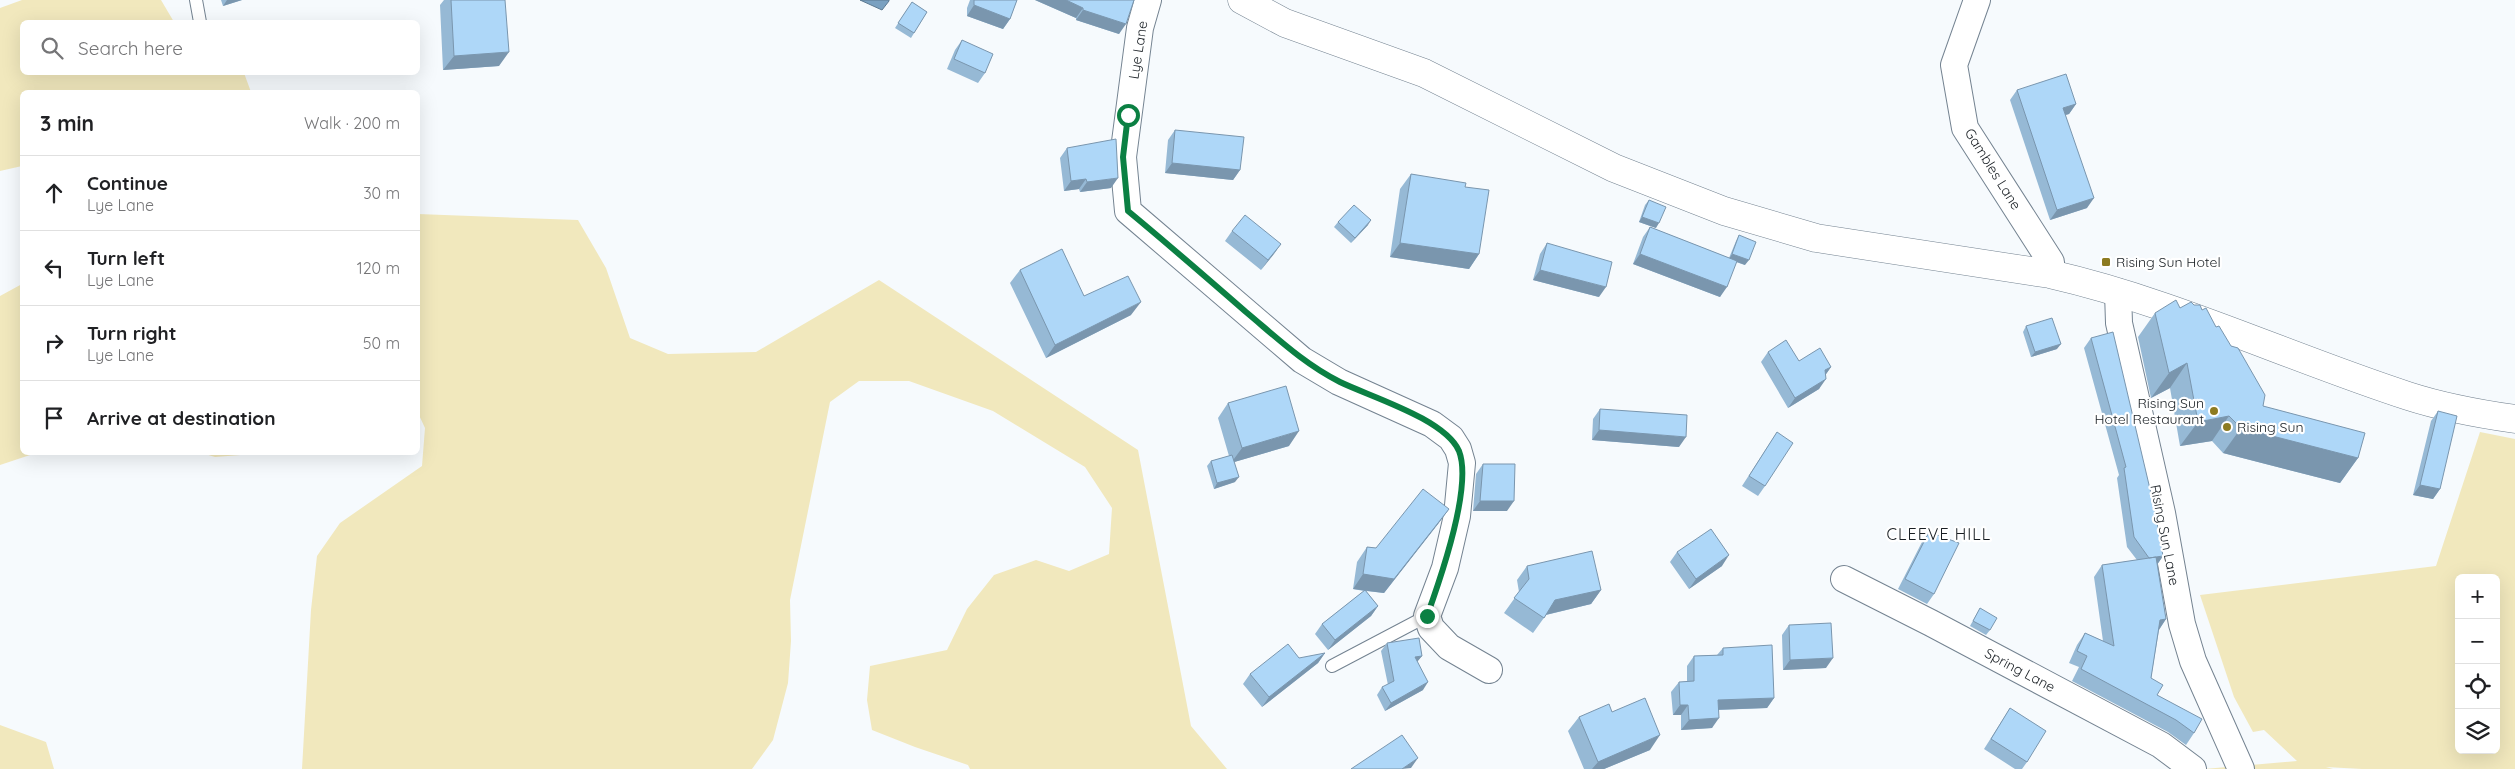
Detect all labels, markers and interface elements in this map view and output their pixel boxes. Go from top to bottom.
search box [20,20,420,75]
street label: Lye Lane [1125,20,1151,80]
icon: search [38,34,66,62]
text: Search here [78,36,183,60]
route start [1117,104,1140,127]
text: 3 min [40,110,94,136]
text: Walk · 200 m [304,113,400,133]
street label: Gambles Lane [1961,125,2025,213]
text: Continue [87,171,168,195]
icon: ahead [40,179,68,207]
text: 30 m [363,183,400,203]
text: Lye Lane [87,195,154,215]
text: Turn left [87,246,165,270]
place label: Rising Sun Hotel [2116,253,2221,271]
icon: left [40,254,68,282]
marker: Rising Sun Hotel [2100,256,2112,268]
text: 120 m [357,258,400,278]
text: Lye Lane [87,270,154,290]
text: Turn right [87,321,176,345]
icon: right [40,329,68,357]
text: 50 m [363,333,400,353]
text: Lye Lane [87,345,154,365]
place label: Rising Sun Hotel Restaurant [2094,394,2204,428]
icon: arrive [40,404,68,432]
marker: Rising Sun Hotel Restaurant [2208,405,2220,417]
text: Arrive at destination [87,406,276,430]
place label: Rising Sun [2237,418,2304,436]
marker: Rising Sun [2221,421,2233,433]
street label: Rising Sun Lane [2146,483,2184,587]
district label: CLEEVE HILL [1887,524,1991,544]
map controls [2455,574,2500,754]
button: + [2455,574,2500,619]
route end [1416,605,1439,628]
button: − [2455,619,2500,664]
street label: Spring Lane [1982,644,2058,696]
button: locate [2455,664,2500,709]
button: layers [2455,709,2500,754]

